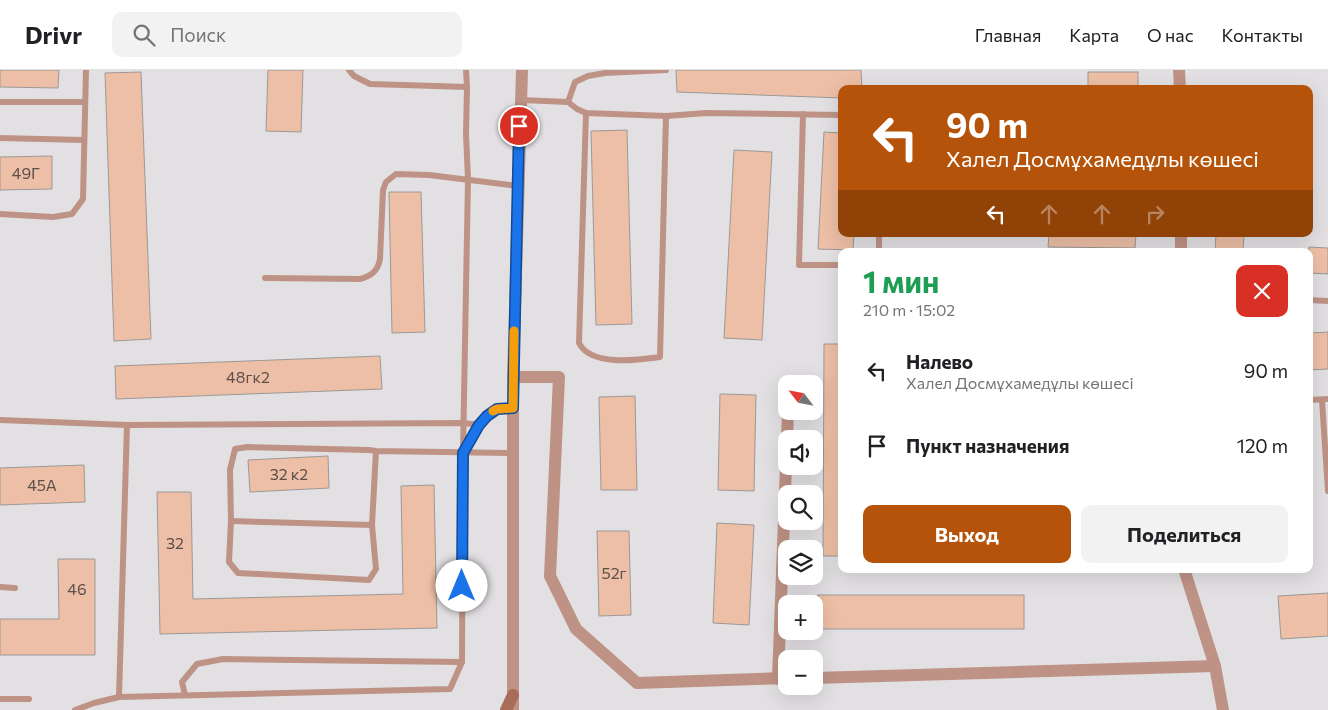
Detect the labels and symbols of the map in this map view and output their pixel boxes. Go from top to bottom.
pin [498,105,540,147]
house number: 49Г [12,163,40,182]
house number: 48гк2 [226,367,270,386]
north arrow [778,375,822,420]
house number: 32 к2 [270,464,308,483]
house number: 45А [27,475,57,494]
house number: 32 [166,533,184,552]
position arrow [435,559,487,611]
house number: 52г [601,563,627,582]
house number: 46 [67,579,87,598]

